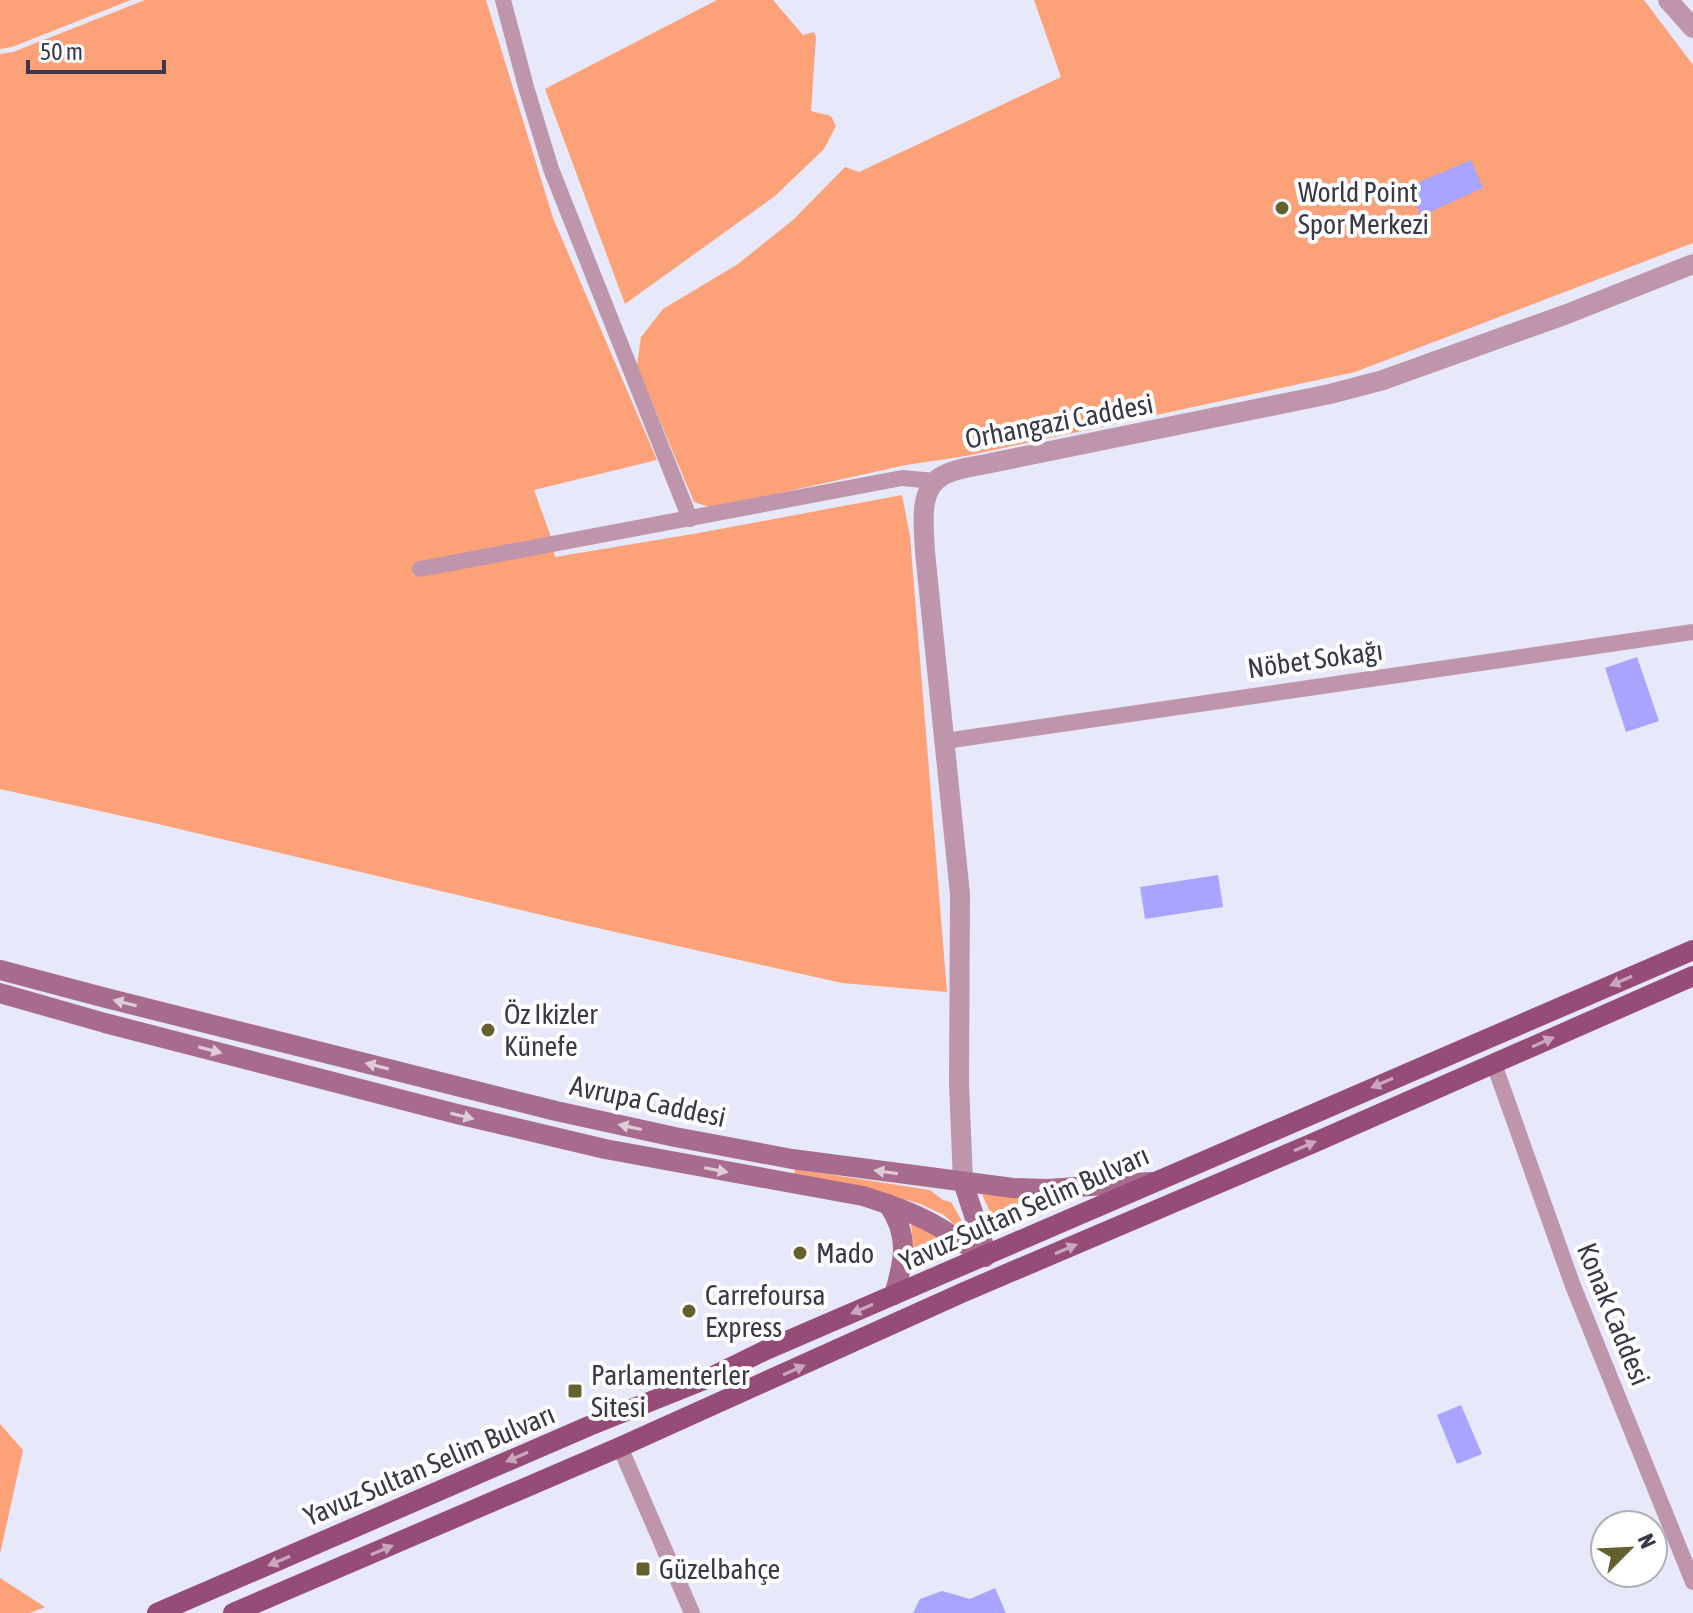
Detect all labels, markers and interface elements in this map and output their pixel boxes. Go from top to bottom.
scale bar [28,24,164,74]
text: 50 m [40,38,83,65]
place label: World Point Spor Merkezi [1298,176,1429,240]
marker: World Point Spor Merkezi [1273,199,1291,217]
street label: Orhangazi Caddesi [962,387,1156,455]
street label: Nöbet Sokağı [1245,634,1385,684]
one-way arrow [1610,974,1633,987]
one-way arrow [112,996,137,1008]
place label: Öz Ikizler Künefe [504,998,598,1062]
marker: Öz Ikizler Künefe [479,1021,497,1039]
one-way arrow [1532,1035,1555,1049]
one-way arrow [198,1045,223,1057]
one-way arrow [364,1059,389,1072]
street label: Avrupa Caddesi [567,1069,729,1133]
one-way arrow [1371,1077,1394,1090]
one-way arrow [450,1110,475,1122]
one-way arrow [617,1120,642,1133]
street label: Yavuz Sultan Selim Bulvarı [895,1139,1153,1277]
one-way arrow [1293,1140,1317,1153]
one-way arrow [704,1164,729,1176]
one-way arrow [873,1165,898,1178]
place label: Mado [816,1237,874,1269]
street label: Konak Caddesi [1571,1238,1657,1390]
one-way arrow [1054,1242,1078,1255]
marker: Mado [791,1244,809,1262]
place label: Carrefoursa Express [705,1279,825,1343]
marker: Carrefoursa Express [680,1302,698,1320]
one-way arrow [850,1303,873,1316]
place label: Parlamenterler Sitesi [591,1359,750,1423]
one-way arrow [782,1363,805,1377]
marker: Parlamenterler Sitesi [566,1382,584,1400]
street label: Yavuz Sultan Selim Bulvarı [299,1398,559,1532]
one-way arrow [505,1451,529,1464]
north arrow [1589,1509,1669,1589]
text: N [1633,1530,1662,1552]
one-way arrow [370,1543,394,1556]
place label: Güzelbahçe [659,1553,780,1585]
one-way arrow [267,1554,290,1567]
marker: Güzelbahçe [634,1560,652,1578]

